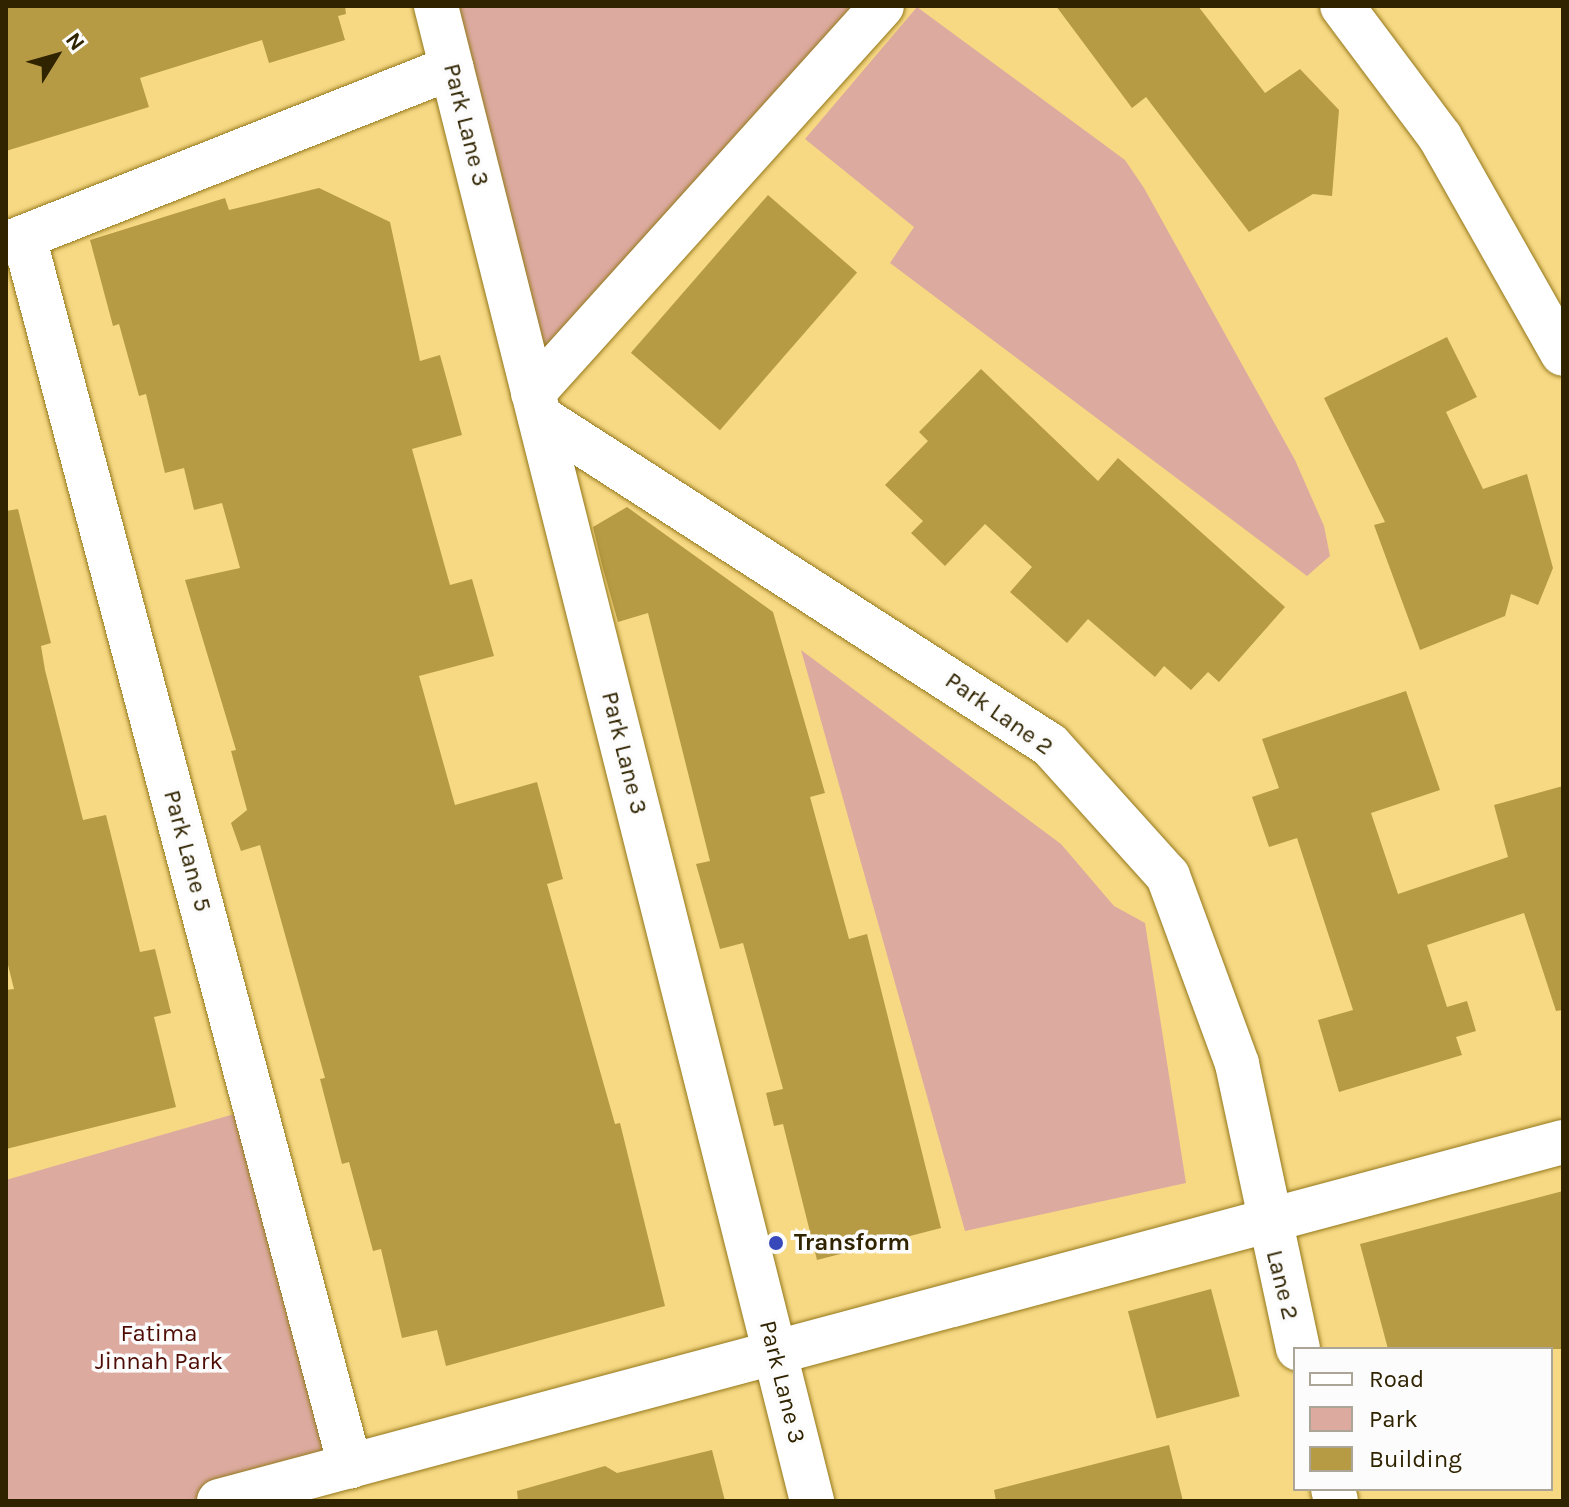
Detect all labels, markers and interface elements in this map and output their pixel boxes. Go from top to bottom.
north arrow [16,16,96,96]
text: N [60,27,90,56]
street label: Park Lane 3 [437,61,495,189]
street label: Park Lane 2 [939,666,1059,762]
street label: Park Lane 3 [595,689,653,817]
street label: Park Lane 5 [157,787,217,915]
place label: Transform [794,1229,910,1257]
marker: Transform [765,1232,787,1254]
street label: Lane 2 [1259,1247,1305,1323]
street label: Park Lane 3 [753,1318,811,1446]
park label: Fatima Jinnah Park [95,1320,223,1376]
legend [1293,1347,1553,1491]
text: Road [1369,1365,1424,1393]
text: Park [1369,1405,1418,1433]
text: Building [1369,1445,1462,1473]

